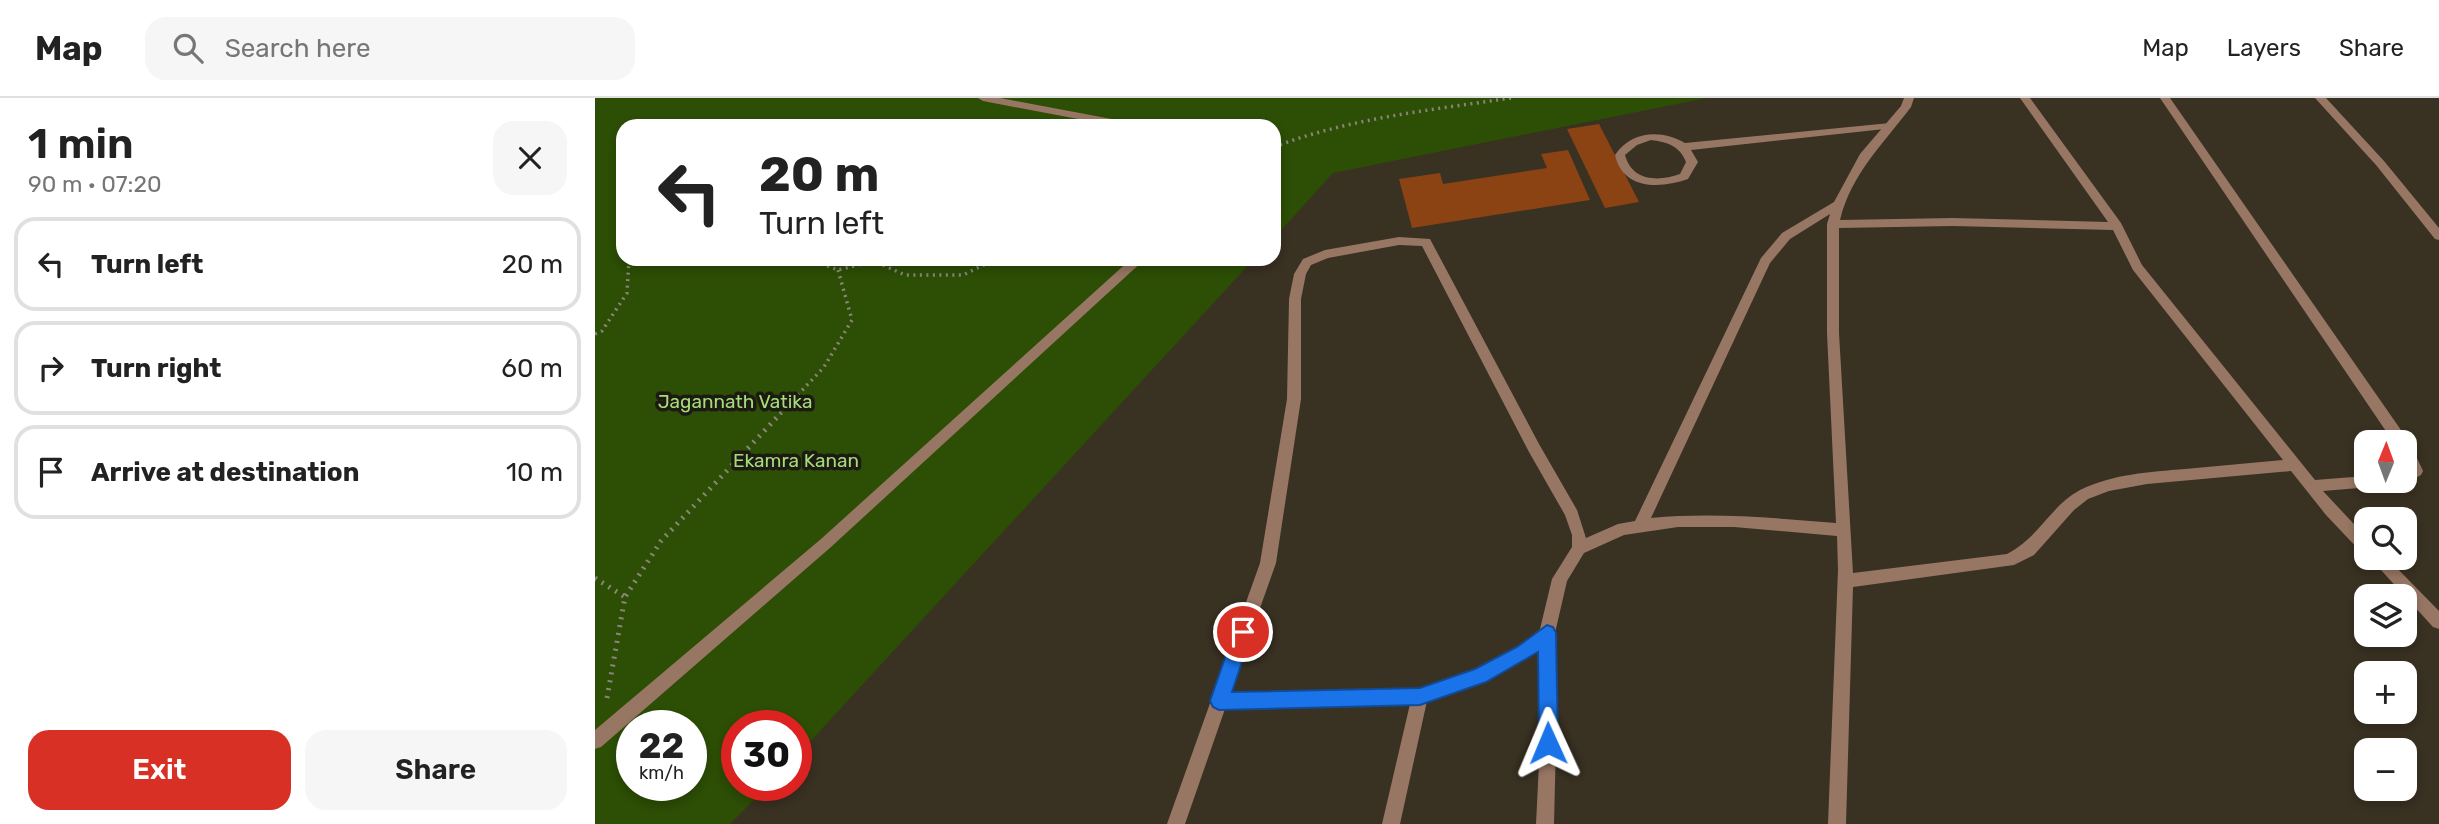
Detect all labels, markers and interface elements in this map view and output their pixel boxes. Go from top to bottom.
search box [145,17,635,80]
text: Map [35,29,103,68]
icon: search [169,29,207,67]
text: Search here [225,33,370,64]
text: Map [2142,34,2189,62]
text: Layers [2227,34,2301,62]
text: Share [2339,34,2404,62]
text: 1 min [28,119,134,169]
button: close [493,121,567,195]
text: 20 m [759,145,880,203]
icon: left [644,147,735,238]
text: 90 m · 07:20 [28,170,162,198]
text: Turn left [759,204,884,242]
icon: left [32,245,70,283]
text: Turn left [91,249,203,280]
text: 20 m [502,249,563,280]
icon: right [32,349,70,387]
text: Turn right [91,353,221,384]
text: 60 m [501,353,563,384]
park label: Jagannath Vatika [658,390,812,413]
north arrow [2354,430,2417,494]
map controls [2354,430,2417,801]
park label: Ekamra Kanan [733,449,859,472]
icon: arrive [32,453,70,491]
text: Arrive at destination [91,457,359,488]
text: 10 m [506,457,563,488]
button: search [2354,507,2417,570]
button: layers [2354,584,2417,647]
pin [1213,602,1273,662]
icon: arrive [1224,613,1262,651]
button: + [2354,661,2417,724]
position arrow [1511,706,1585,780]
speed limit sign: 30 [721,710,812,801]
text: 22 [639,725,684,767]
button: Exit [28,730,291,810]
button: Share [305,730,567,810]
button: − [2354,738,2417,801]
text: km/h [639,762,684,784]

